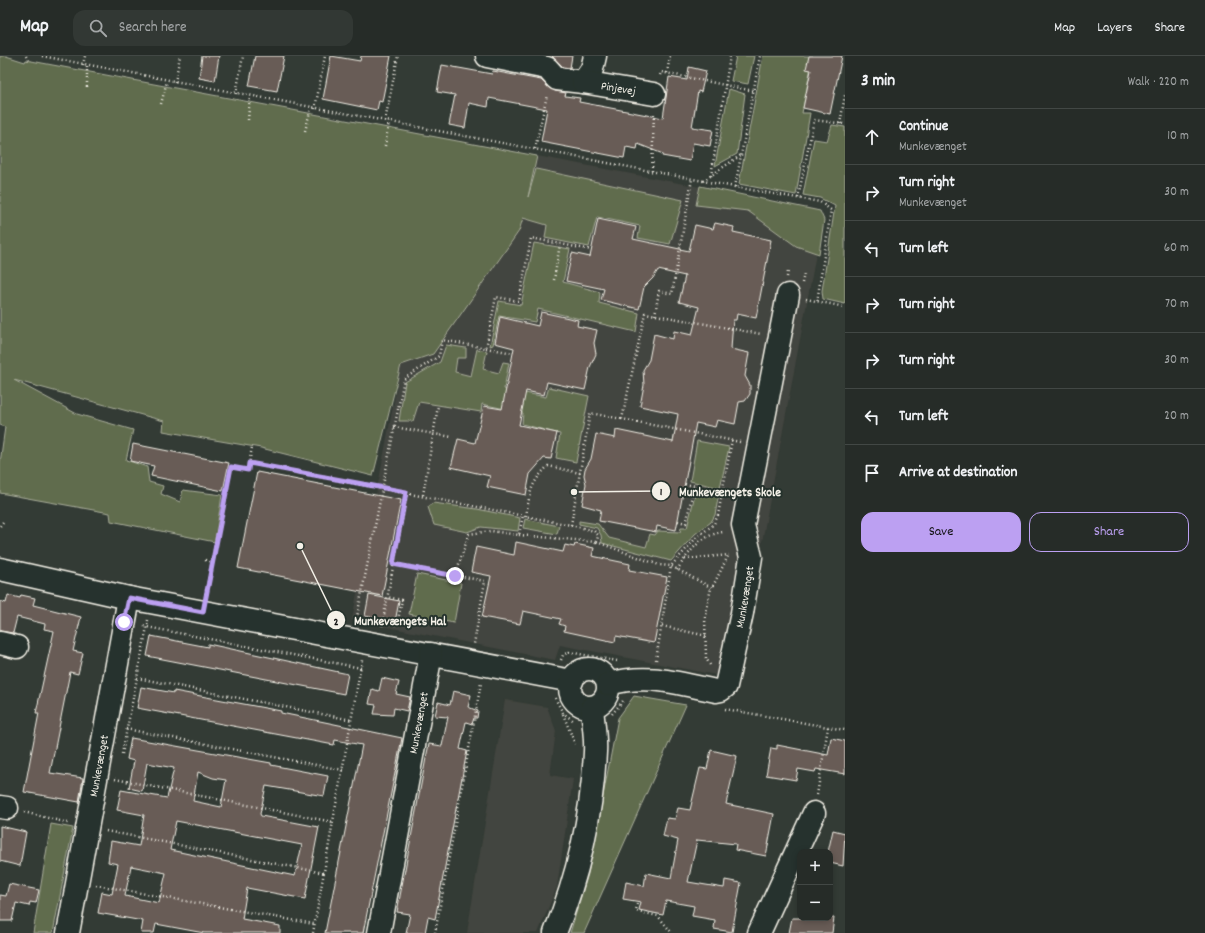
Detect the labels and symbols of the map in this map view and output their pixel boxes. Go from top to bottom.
street label: Pinjevej [600,78,637,101]
callout: Munkevængets Skole [651,479,789,504]
text: 1 [660,484,663,501]
text: Munkevængets Skole [679,484,781,503]
street label: Munkevænget [732,564,760,630]
route end [446,567,464,585]
callout: Munkevængets Hal [326,608,454,633]
route start [115,613,133,631]
text: Munkevængets Hal [354,613,447,632]
text: 2 [333,614,339,631]
street label: Munkevænget [406,690,434,755]
street label: Munkevænget [86,733,114,798]

